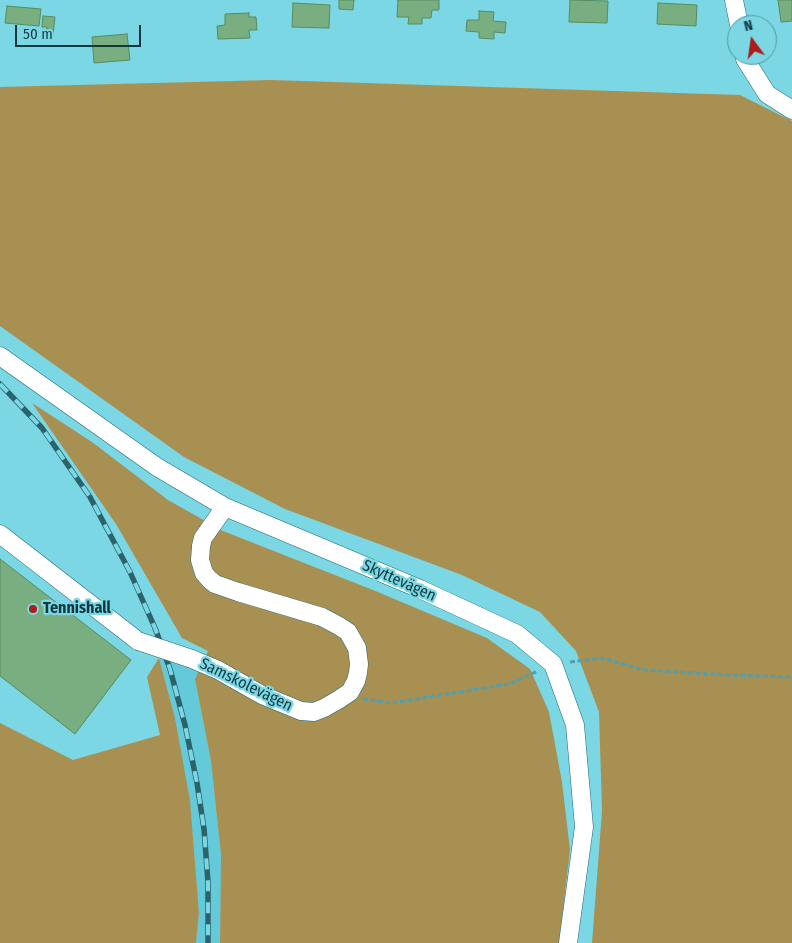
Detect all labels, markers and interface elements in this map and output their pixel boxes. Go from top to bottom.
scale bar [18,15,144,47]
north arrow [727,15,777,65]
text: N [742,17,755,35]
text: 50 m [23,25,53,43]
street label: Skyttevägen [359,556,439,606]
place label: Tennishall [43,599,111,619]
marker: Tennishall [27,603,39,615]
street label: Samskolevägen [196,654,296,716]

